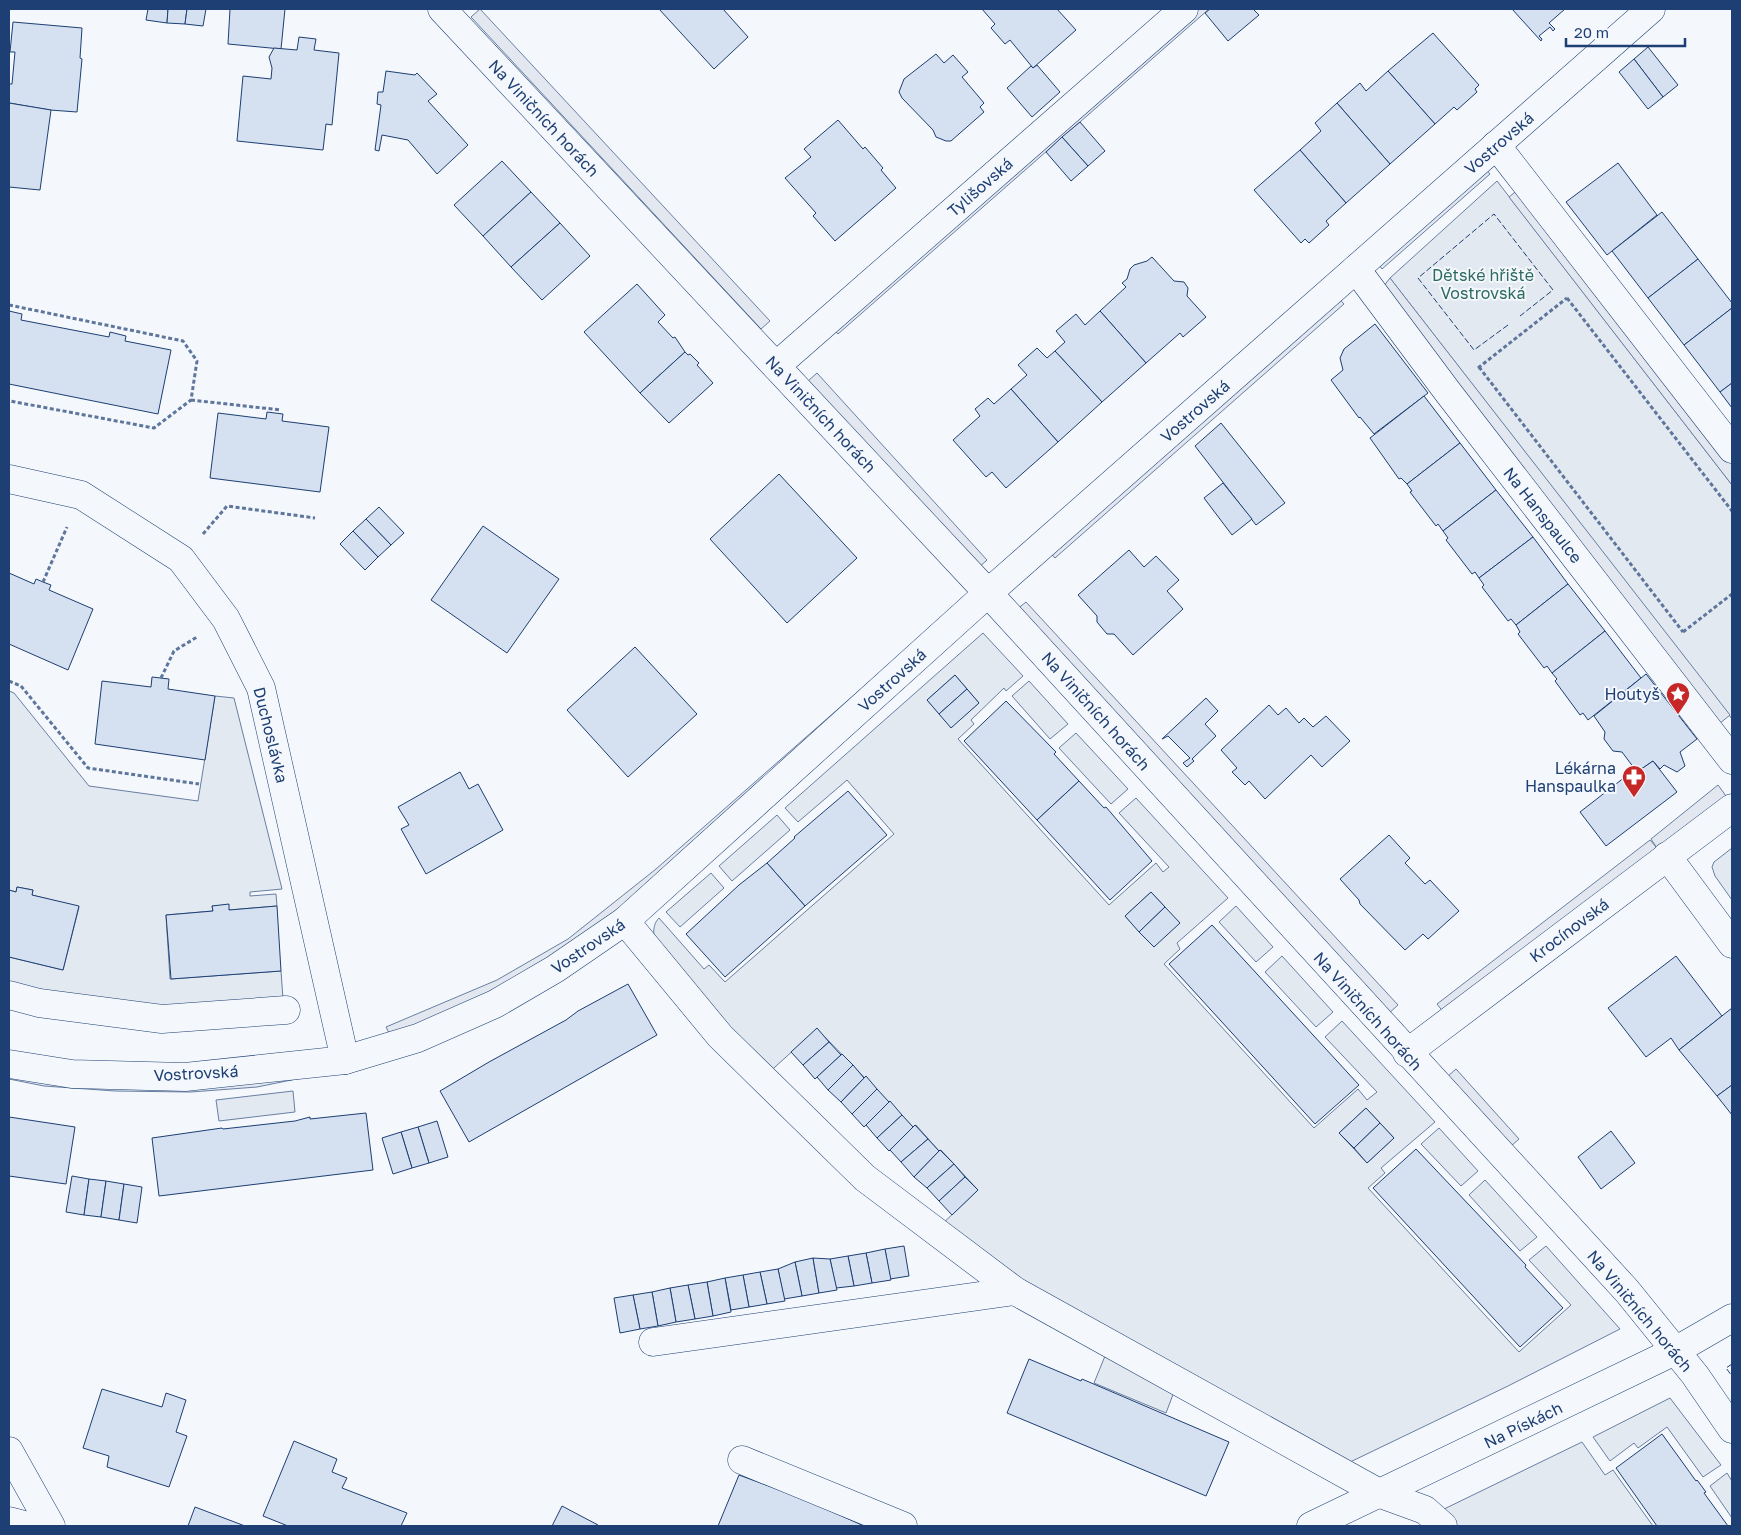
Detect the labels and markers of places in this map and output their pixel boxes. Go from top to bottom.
place icon: Houtyš [1665,681,1691,715]
place label: Houtyš [1604,684,1660,704]
place label: Lékárna Hanspaulka [1525,758,1616,796]
pharmacy icon: Lékárna Hanspaulka [1621,764,1647,798]

